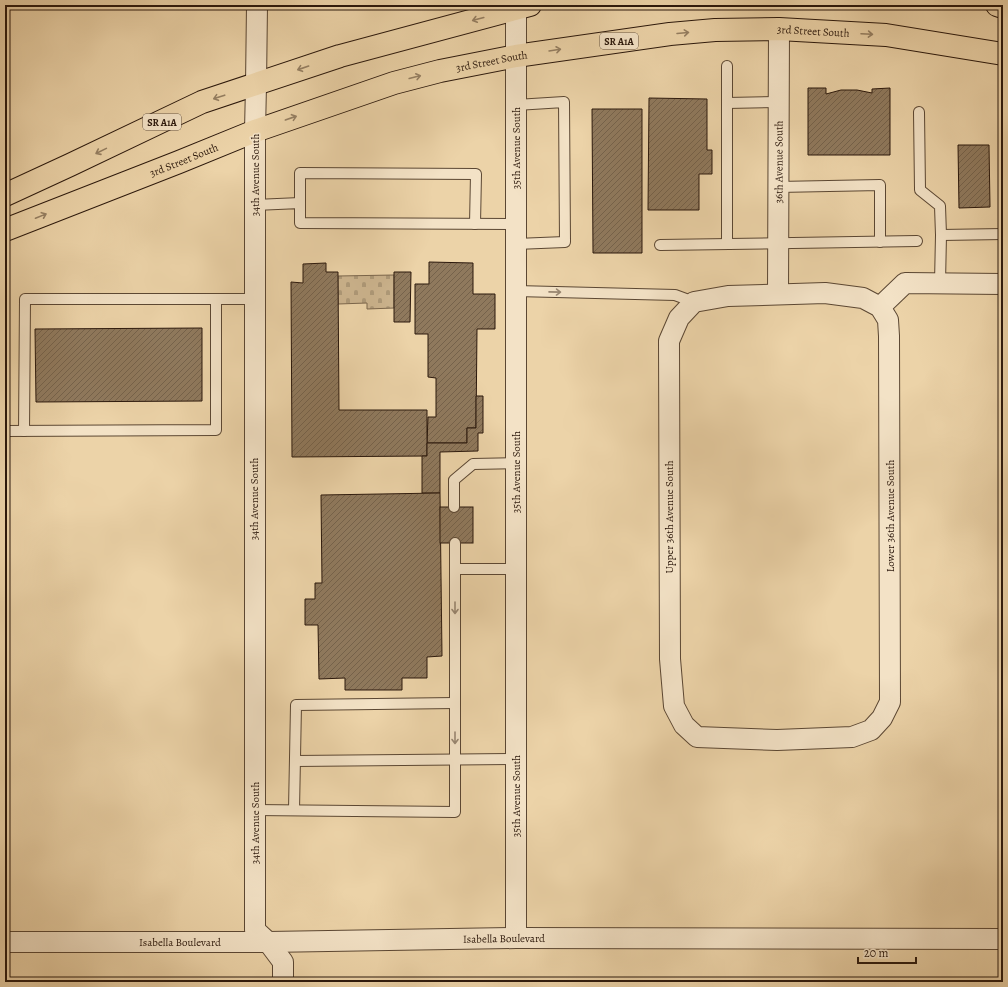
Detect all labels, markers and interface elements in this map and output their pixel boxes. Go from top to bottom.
one-way arrow [472,16,485,24]
street label: 3rd Street South [777,21,850,40]
one-way arrow [676,29,689,36]
one-way arrow [860,30,873,37]
road number: SR A1A [600,33,638,49]
one-way arrow [548,46,561,54]
street label: 3rd Street South [454,47,528,75]
one-way arrow [297,65,309,73]
one-way arrow [408,73,421,81]
one-way arrow [213,94,226,101]
street label: 35th Avenue South [509,107,524,189]
road number: SR A1A [143,114,181,130]
one-way arrow [285,114,298,121]
street label: 36th Avenue South [771,120,786,204]
street label: 34th Avenue South [248,134,263,216]
street label: 3rd Street South [147,139,220,180]
one-way arrow [95,148,107,155]
one-way arrow [35,212,47,220]
one-way arrow [548,288,561,296]
street label: 35th Avenue South [509,431,524,513]
street label: 34th Avenue South [247,458,262,540]
street label: Upper 36th Avenue South [662,460,677,574]
street label: Lower 36th Avenue South [883,460,898,572]
one-way arrow [451,601,459,614]
one-way arrow [451,731,459,744]
street label: 35th Avenue South [509,755,524,837]
street label: 34th Avenue South [248,782,263,864]
street label: Isabella Boulevard [463,930,545,946]
street label: Isabella Boulevard [139,935,221,950]
scale bar [858,939,916,965]
text: 20 m [864,945,888,961]

